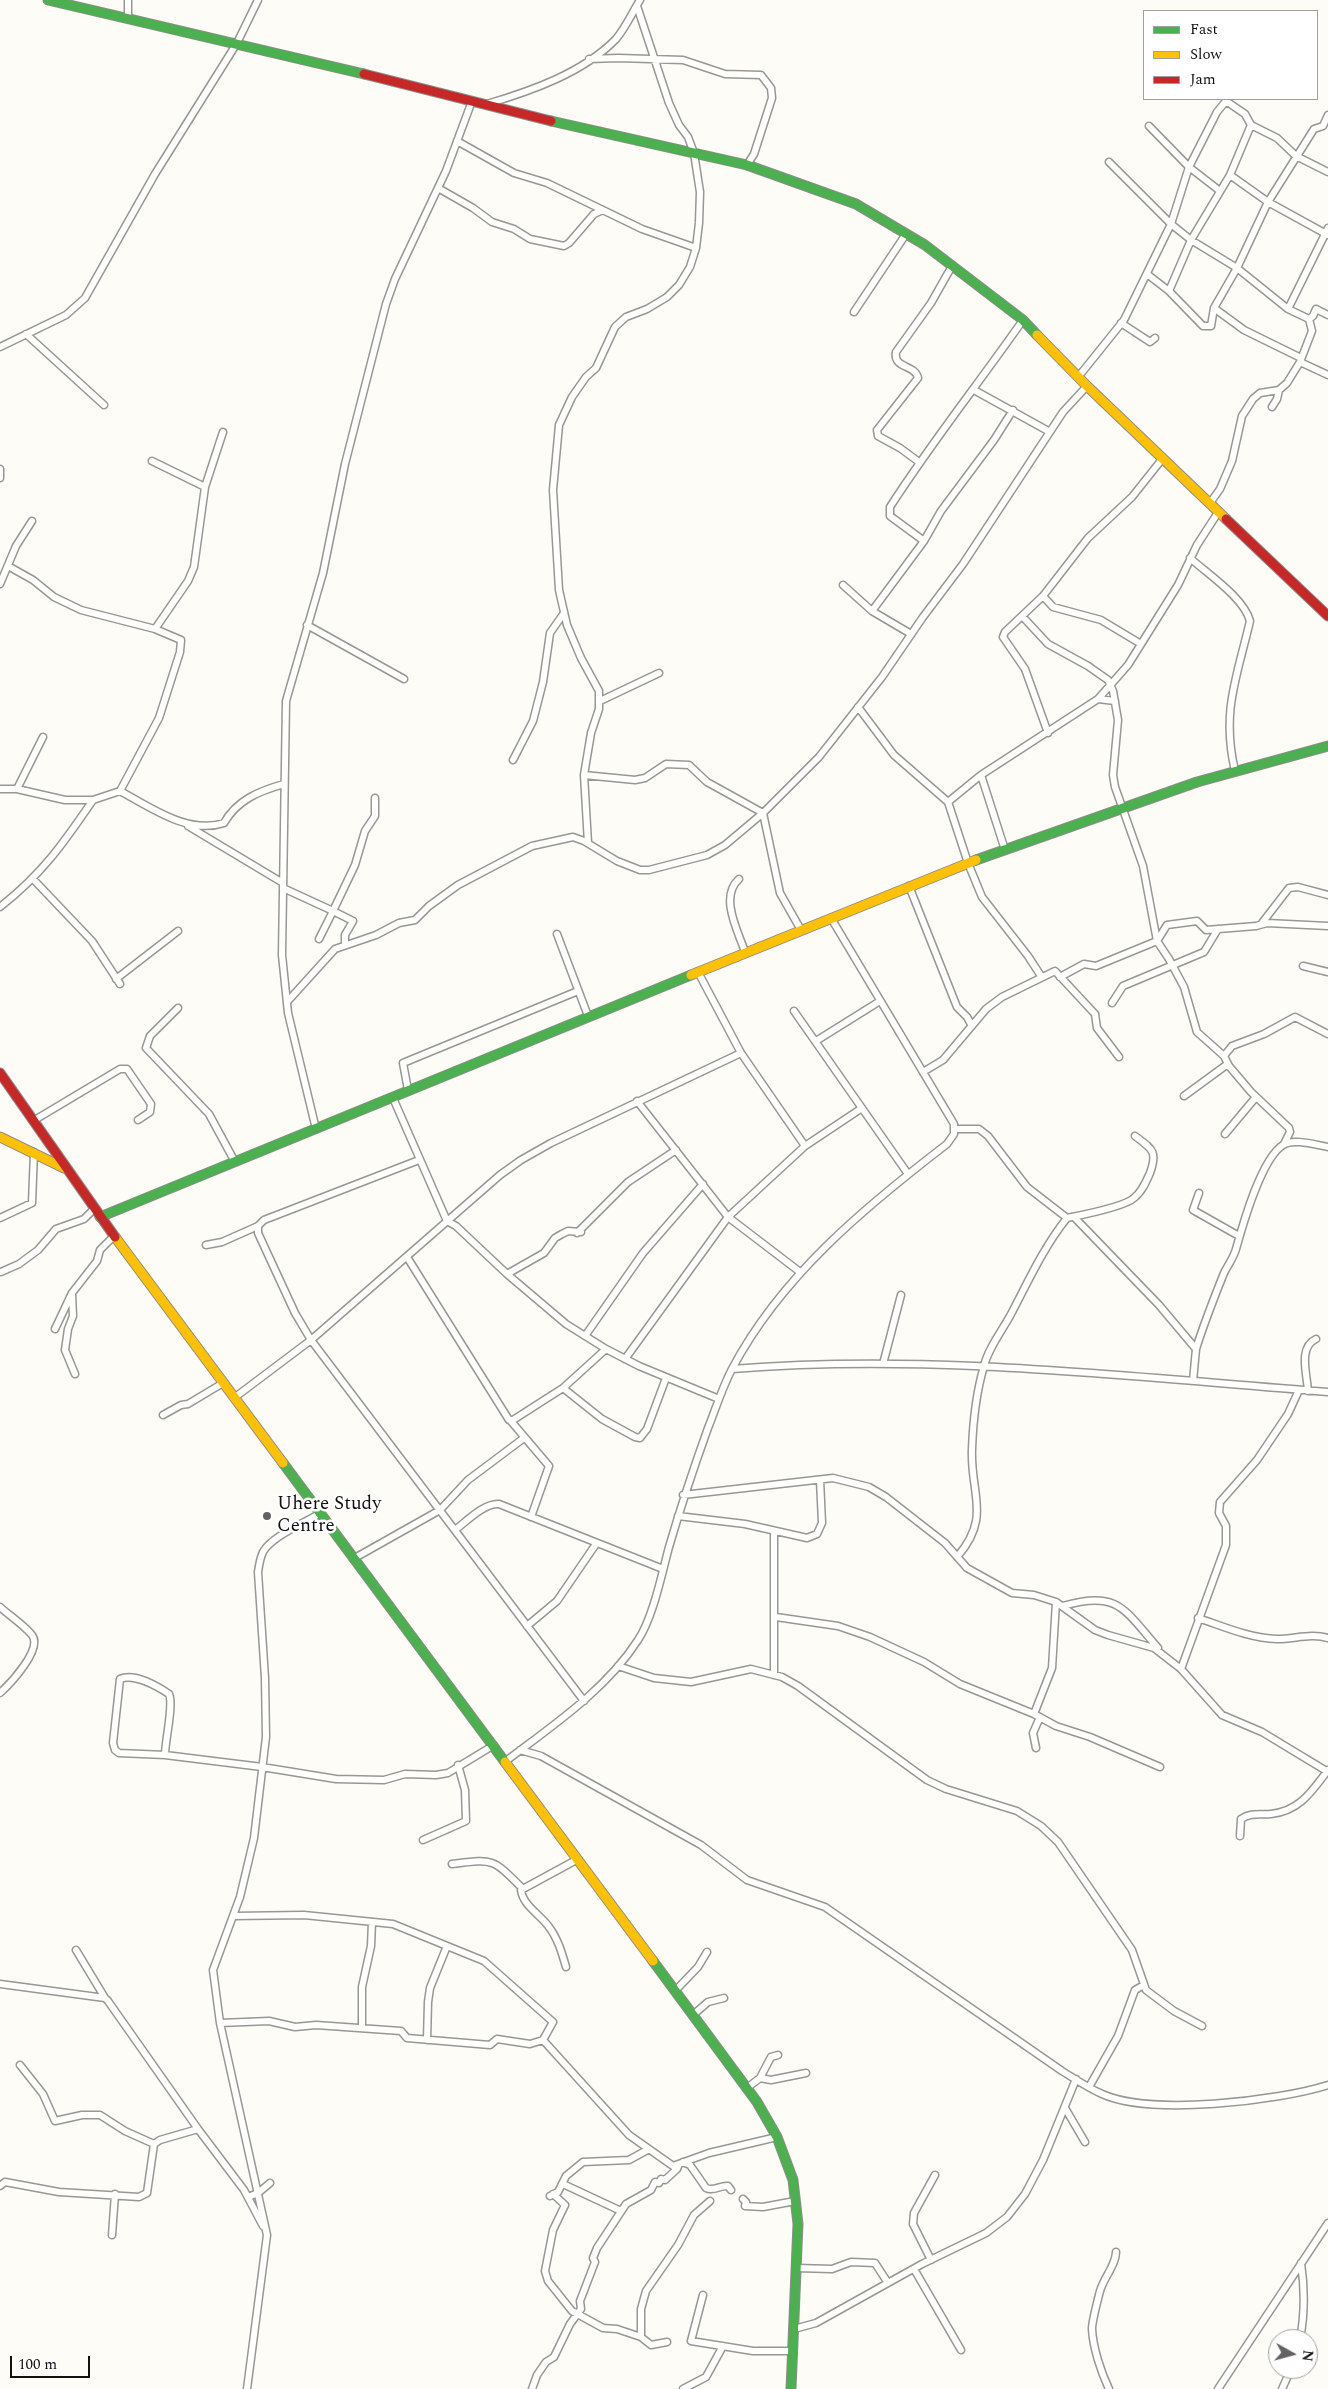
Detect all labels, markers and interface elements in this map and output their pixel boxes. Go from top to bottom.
legend [1143,10,1318,100]
text: Fast [1190,18,1218,41]
text: Slow [1190,43,1222,66]
text: Jam [1190,68,1216,91]
place label: Uhere Study Centre [277,1494,381,1538]
marker: Uhere Study Centre [261,1510,273,1522]
north arrow [1268,2329,1318,2379]
scale bar [12,2346,92,2378]
text: N [1296,2349,1319,2363]
text: 100 m [18,2353,57,2376]

